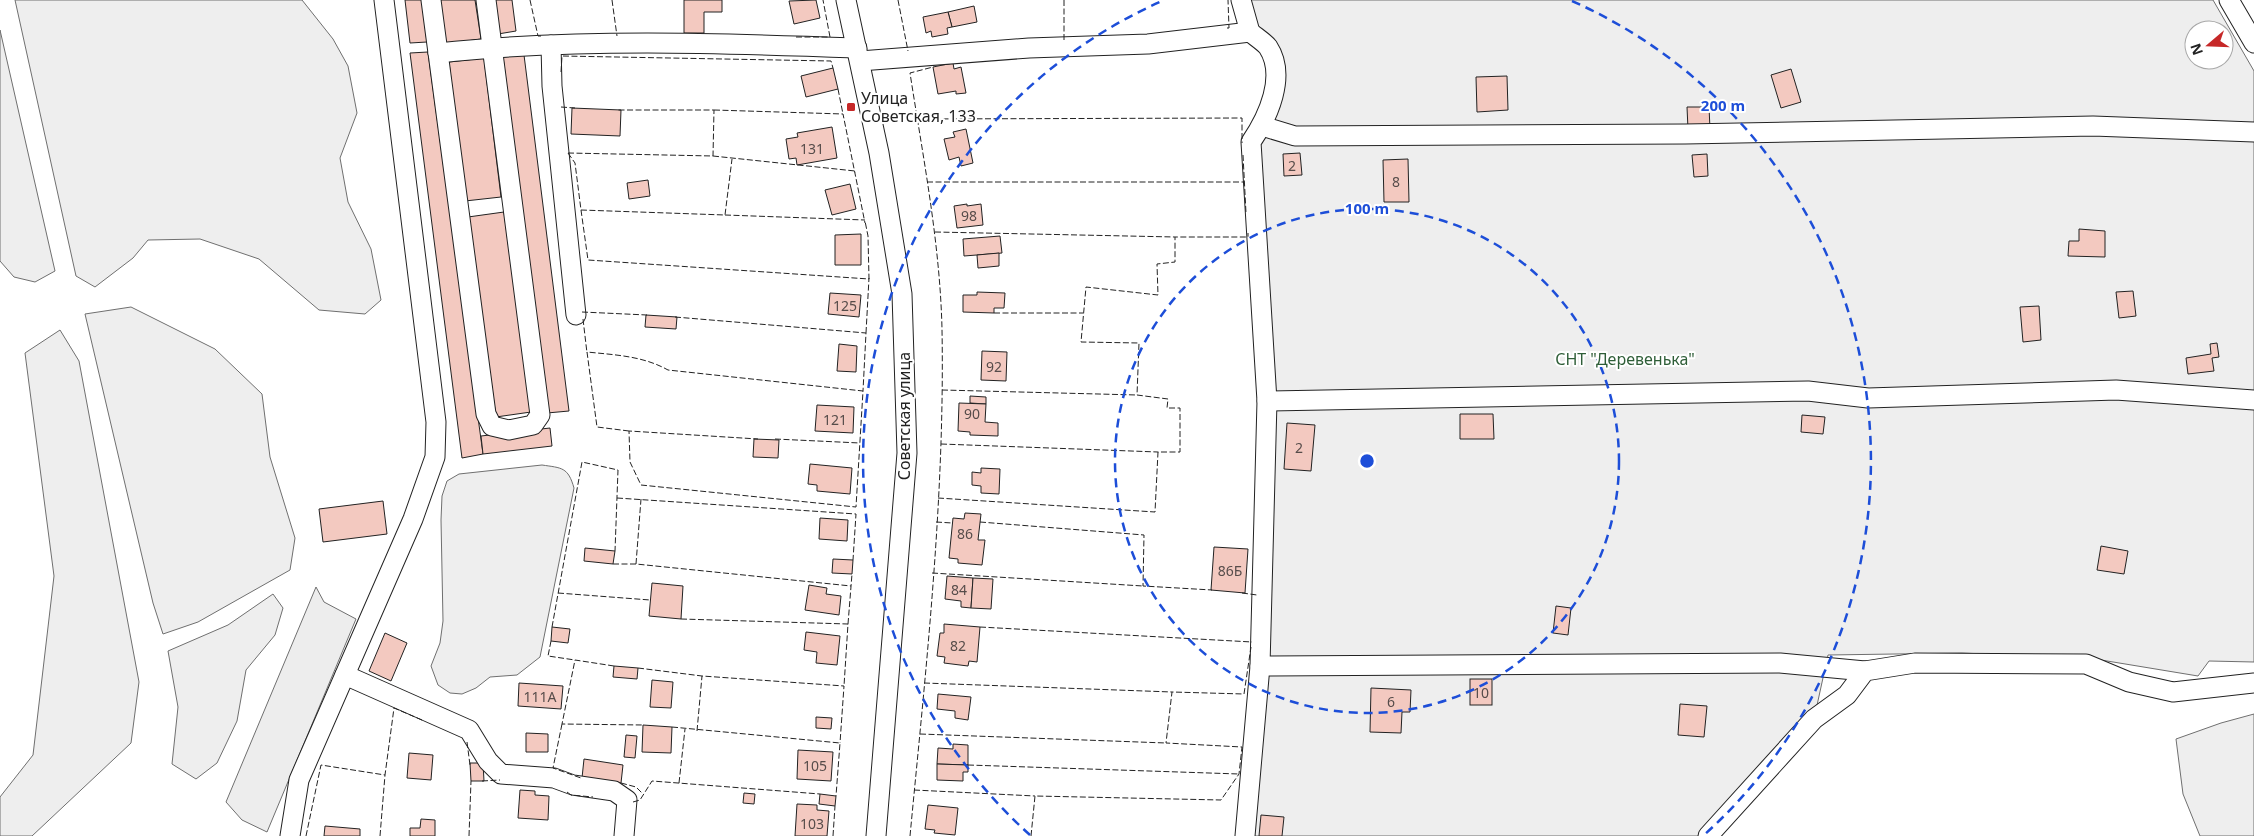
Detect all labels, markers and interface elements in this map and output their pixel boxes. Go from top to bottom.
north arrow [2184,20,2234,70]
text: N [2185,41,2207,58]
place label: Улица Советская, 133 [861,87,976,127]
text: 200 m [1701,95,1745,115]
marker: Улица Советская, 133 [845,101,857,113]
house number: 131 [800,139,824,158]
house number: 2 [1288,156,1296,175]
house number: 8 [1392,172,1400,191]
text: 100 m [1345,198,1389,218]
house number: 98 [961,206,977,225]
house number: 125 [833,296,857,315]
park label: СНТ "Деревенька" [1555,348,1695,370]
street label: Советская улица [893,352,915,480]
house number: 92 [986,357,1002,376]
house number: 90 [964,404,980,423]
house number: 121 [823,410,847,429]
house number: 2 [1295,438,1303,457]
centre of rings [1358,452,1376,470]
house number: 86 [957,524,973,543]
house number: 86Б [1218,561,1242,580]
house number: 84 [951,580,967,599]
house number: 82 [950,636,966,655]
house number: 10 [1473,683,1489,702]
house number: 111А [524,687,557,706]
house number: 6 [1387,692,1395,711]
house number: 105 [803,756,827,775]
house number: 103 [800,814,824,833]

